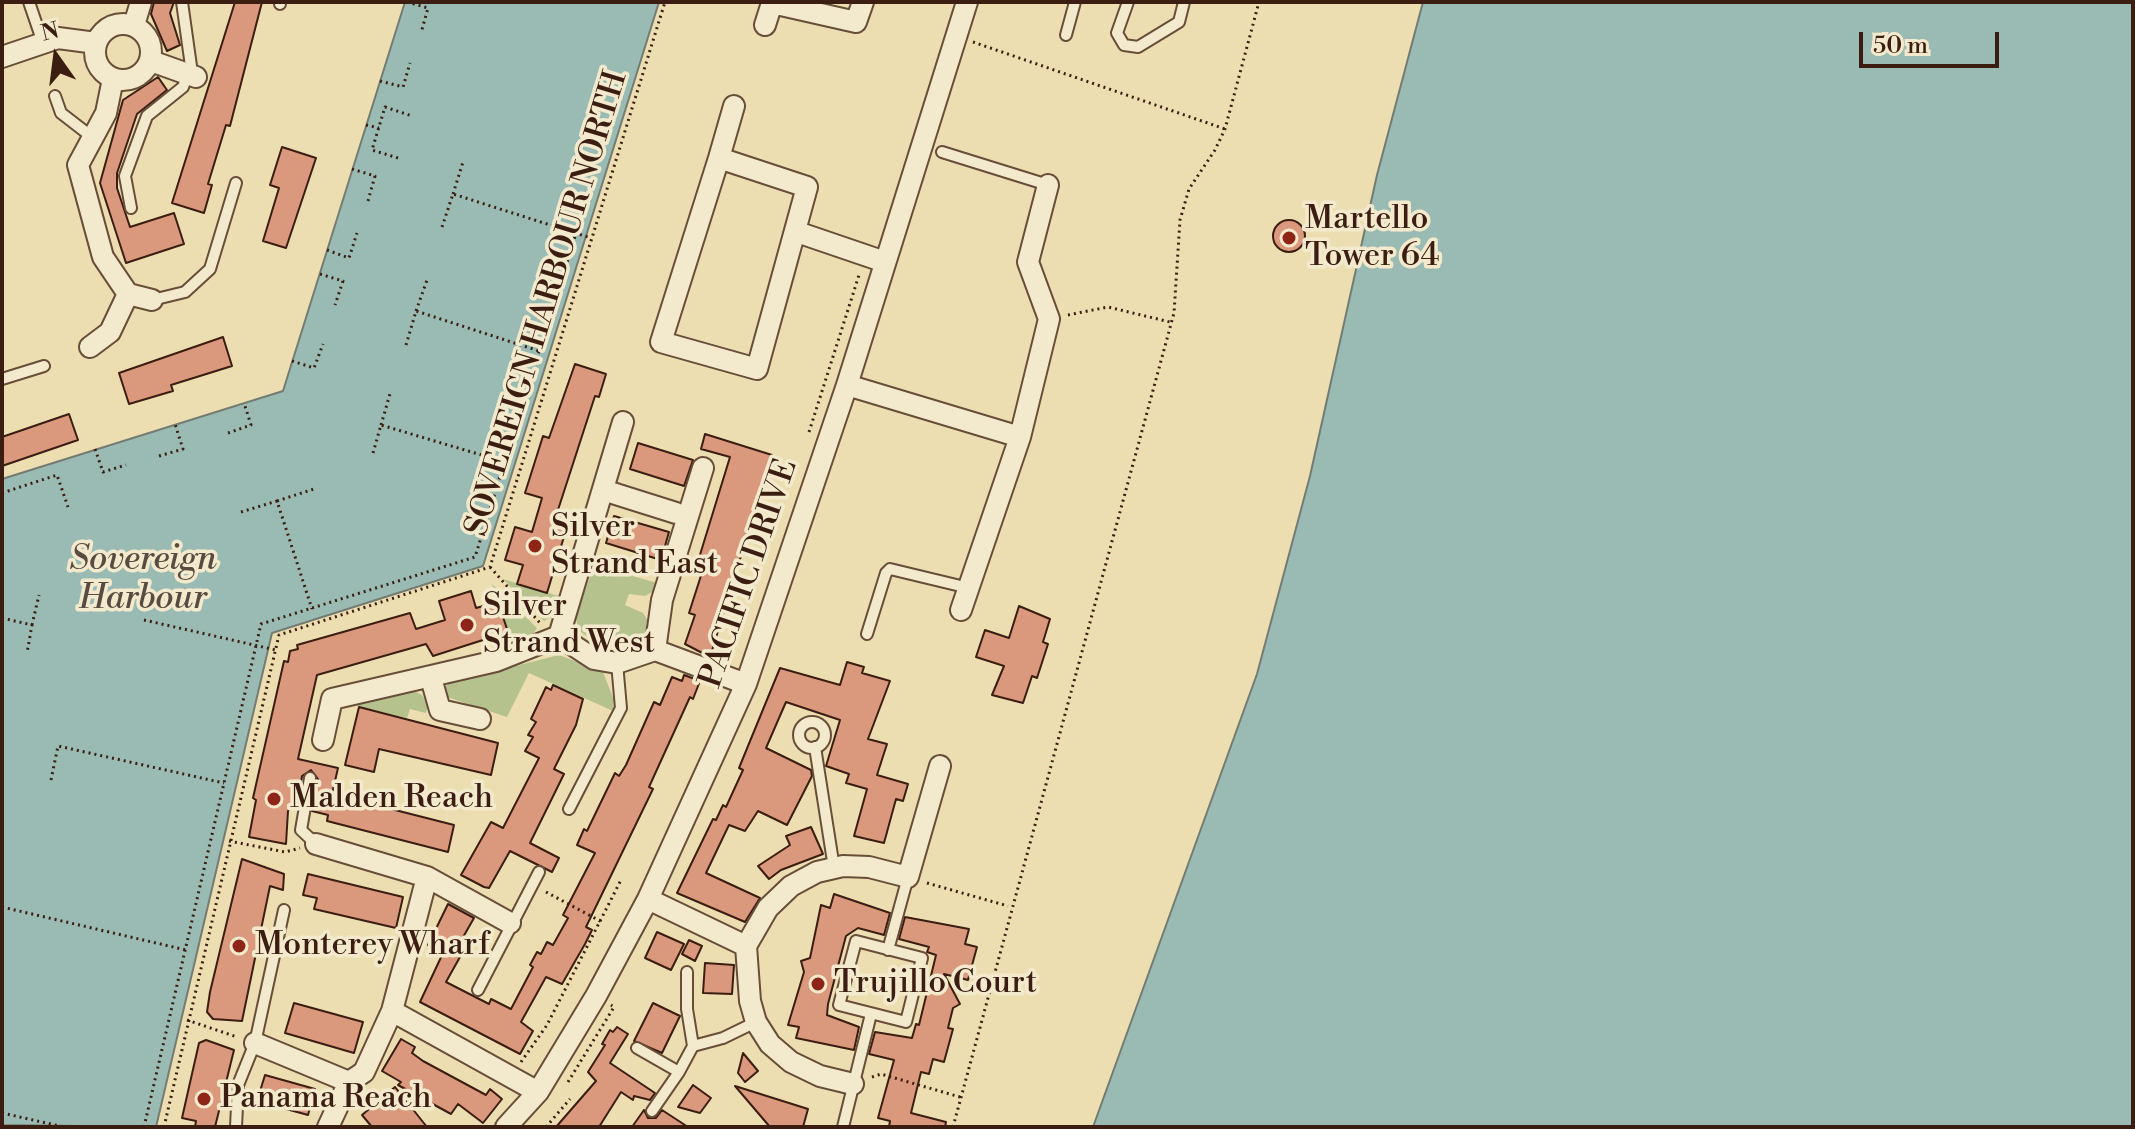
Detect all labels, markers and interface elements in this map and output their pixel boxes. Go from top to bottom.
north arrow [16,16,96,96]
scale bar [1863,16,2003,66]
text: N [38,17,62,47]
text: 50 m [1873,31,1928,61]
street label: SOVEREIGN HARBOUR NORTH [459,67,637,541]
place label: Martello Tower 64 [1305,201,1440,276]
marker: Martello Tower 64 [1280,229,1298,247]
street label: PACIFIC DRIVE [693,455,807,693]
place label: Silver Strand East [551,509,718,584]
marker: Silver Strand East [526,537,544,555]
water label: Sovereign Harbour [70,541,216,620]
place label: Silver Strand West [483,588,655,663]
marker: Silver Strand West [458,616,476,634]
place label: Malden Reach [290,780,493,818]
marker: Malden Reach [265,790,283,808]
place label: Monterey Wharf [255,927,490,965]
marker: Monterey Wharf [230,937,248,955]
place label: Trujillo Court [834,965,1037,1003]
marker: Trujillo Court [809,975,827,993]
place label: Panama Reach [220,1080,432,1118]
marker: Panama Reach [195,1090,213,1108]

